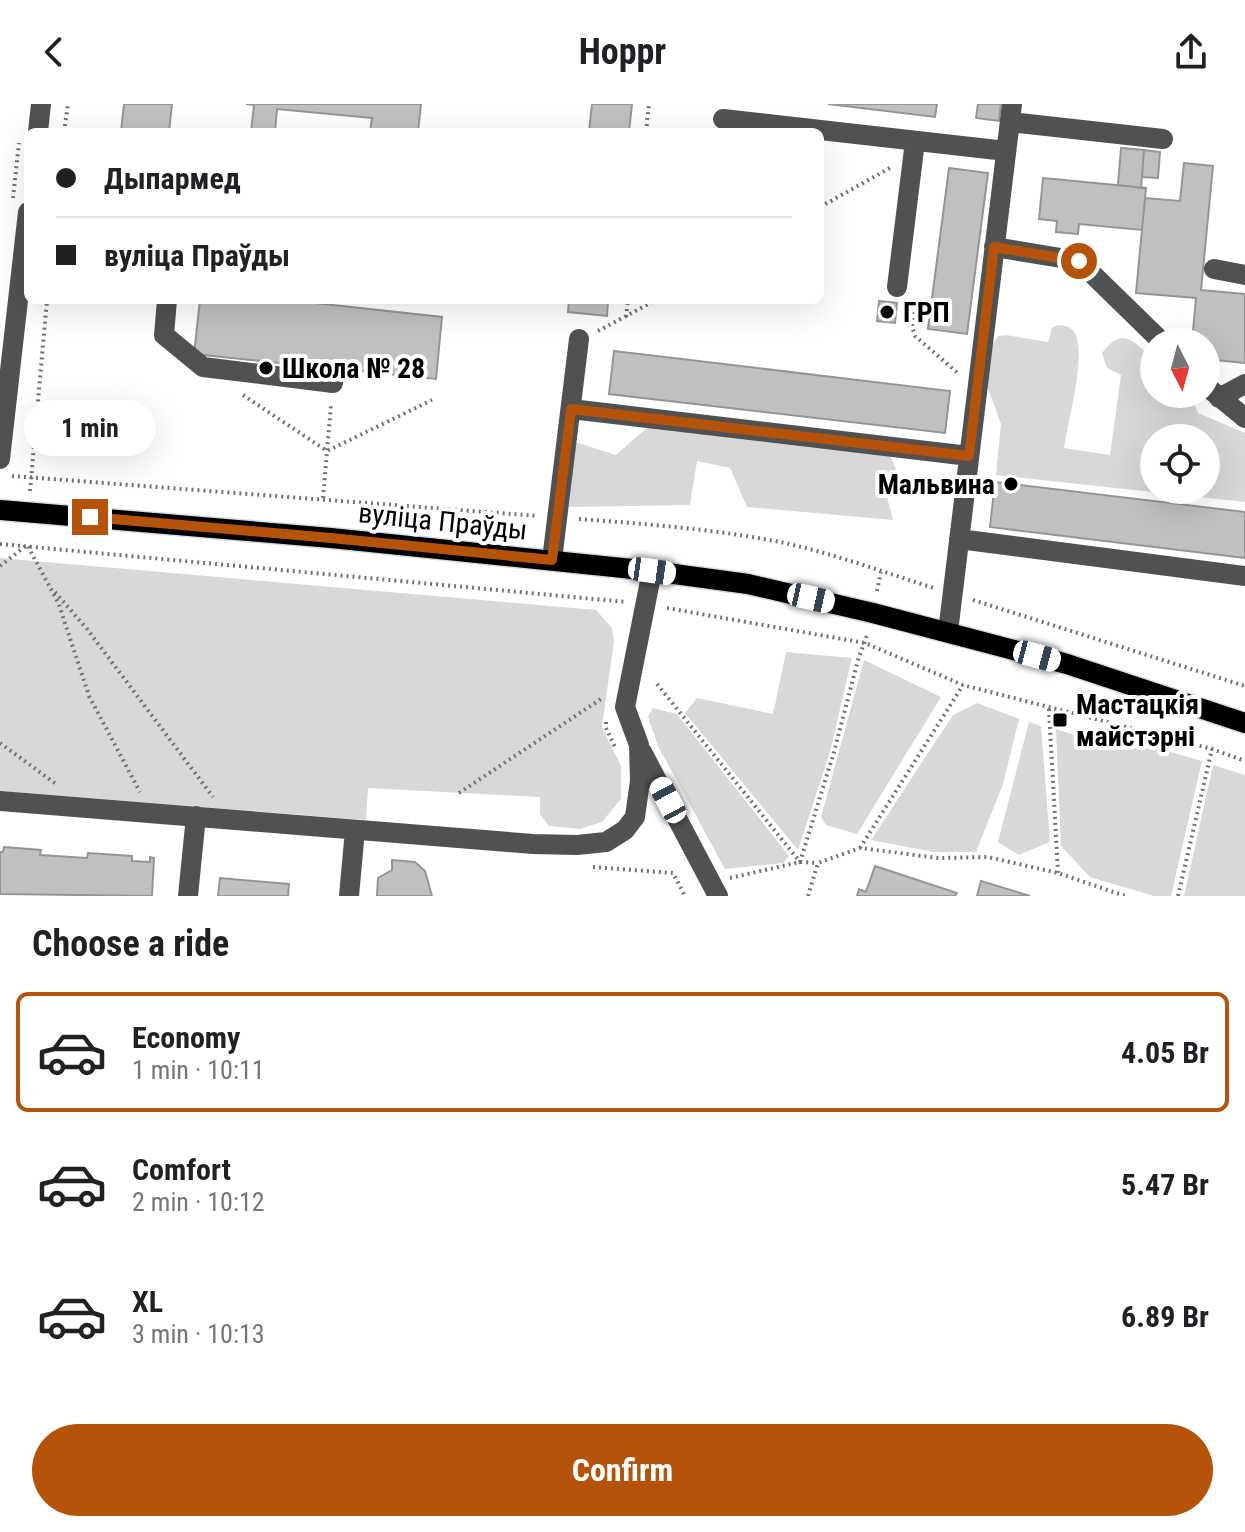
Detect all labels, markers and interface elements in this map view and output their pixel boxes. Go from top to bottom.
icon: back [32,30,76,74]
icon: share [1169,30,1213,74]
text: Hoppr [579,31,666,73]
text: Дыпармед [104,161,241,196]
text: вуліца Праўды [104,238,290,273]
route start [1061,243,1097,279]
place label: ГРП [903,296,950,329]
marker: ГРП [878,303,896,321]
north arrow [1140,328,1220,408]
map controls [1140,328,1220,504]
place label: Школа № 28 [282,352,425,385]
marker: Школа № 28 [257,359,275,377]
callout: 1 min [24,401,156,457]
text: 1 min [61,413,119,443]
button: locate [1140,424,1220,504]
place label: Мальвина [878,468,995,501]
marker: Мальвина [1002,475,1020,493]
street label: вуліца Праўды [357,496,529,547]
route end [72,499,108,535]
car [627,556,677,586]
car [785,581,837,615]
car [1011,638,1063,674]
place label: Мастацкія майстэрні [1076,688,1199,753]
marker: Мастацкія майстэрні [1051,711,1069,729]
car [646,773,690,827]
text: Choose a ride [32,923,229,965]
icon: car [36,1016,108,1088]
text: Economy [132,1020,240,1055]
text: 4.05 Br [1121,1035,1209,1070]
text: 1 min · 10:11 [132,1055,265,1085]
icon: car [36,1148,108,1220]
text: Comfort [132,1152,231,1187]
text: 5.47 Br [1121,1167,1209,1202]
text: 2 min · 10:12 [132,1187,265,1217]
icon: car [36,1280,108,1352]
text: XL [132,1284,163,1319]
text: 6.89 Br [1121,1299,1209,1334]
text: 3 min · 10:13 [132,1319,265,1349]
button: Confirm [32,1424,1213,1516]

